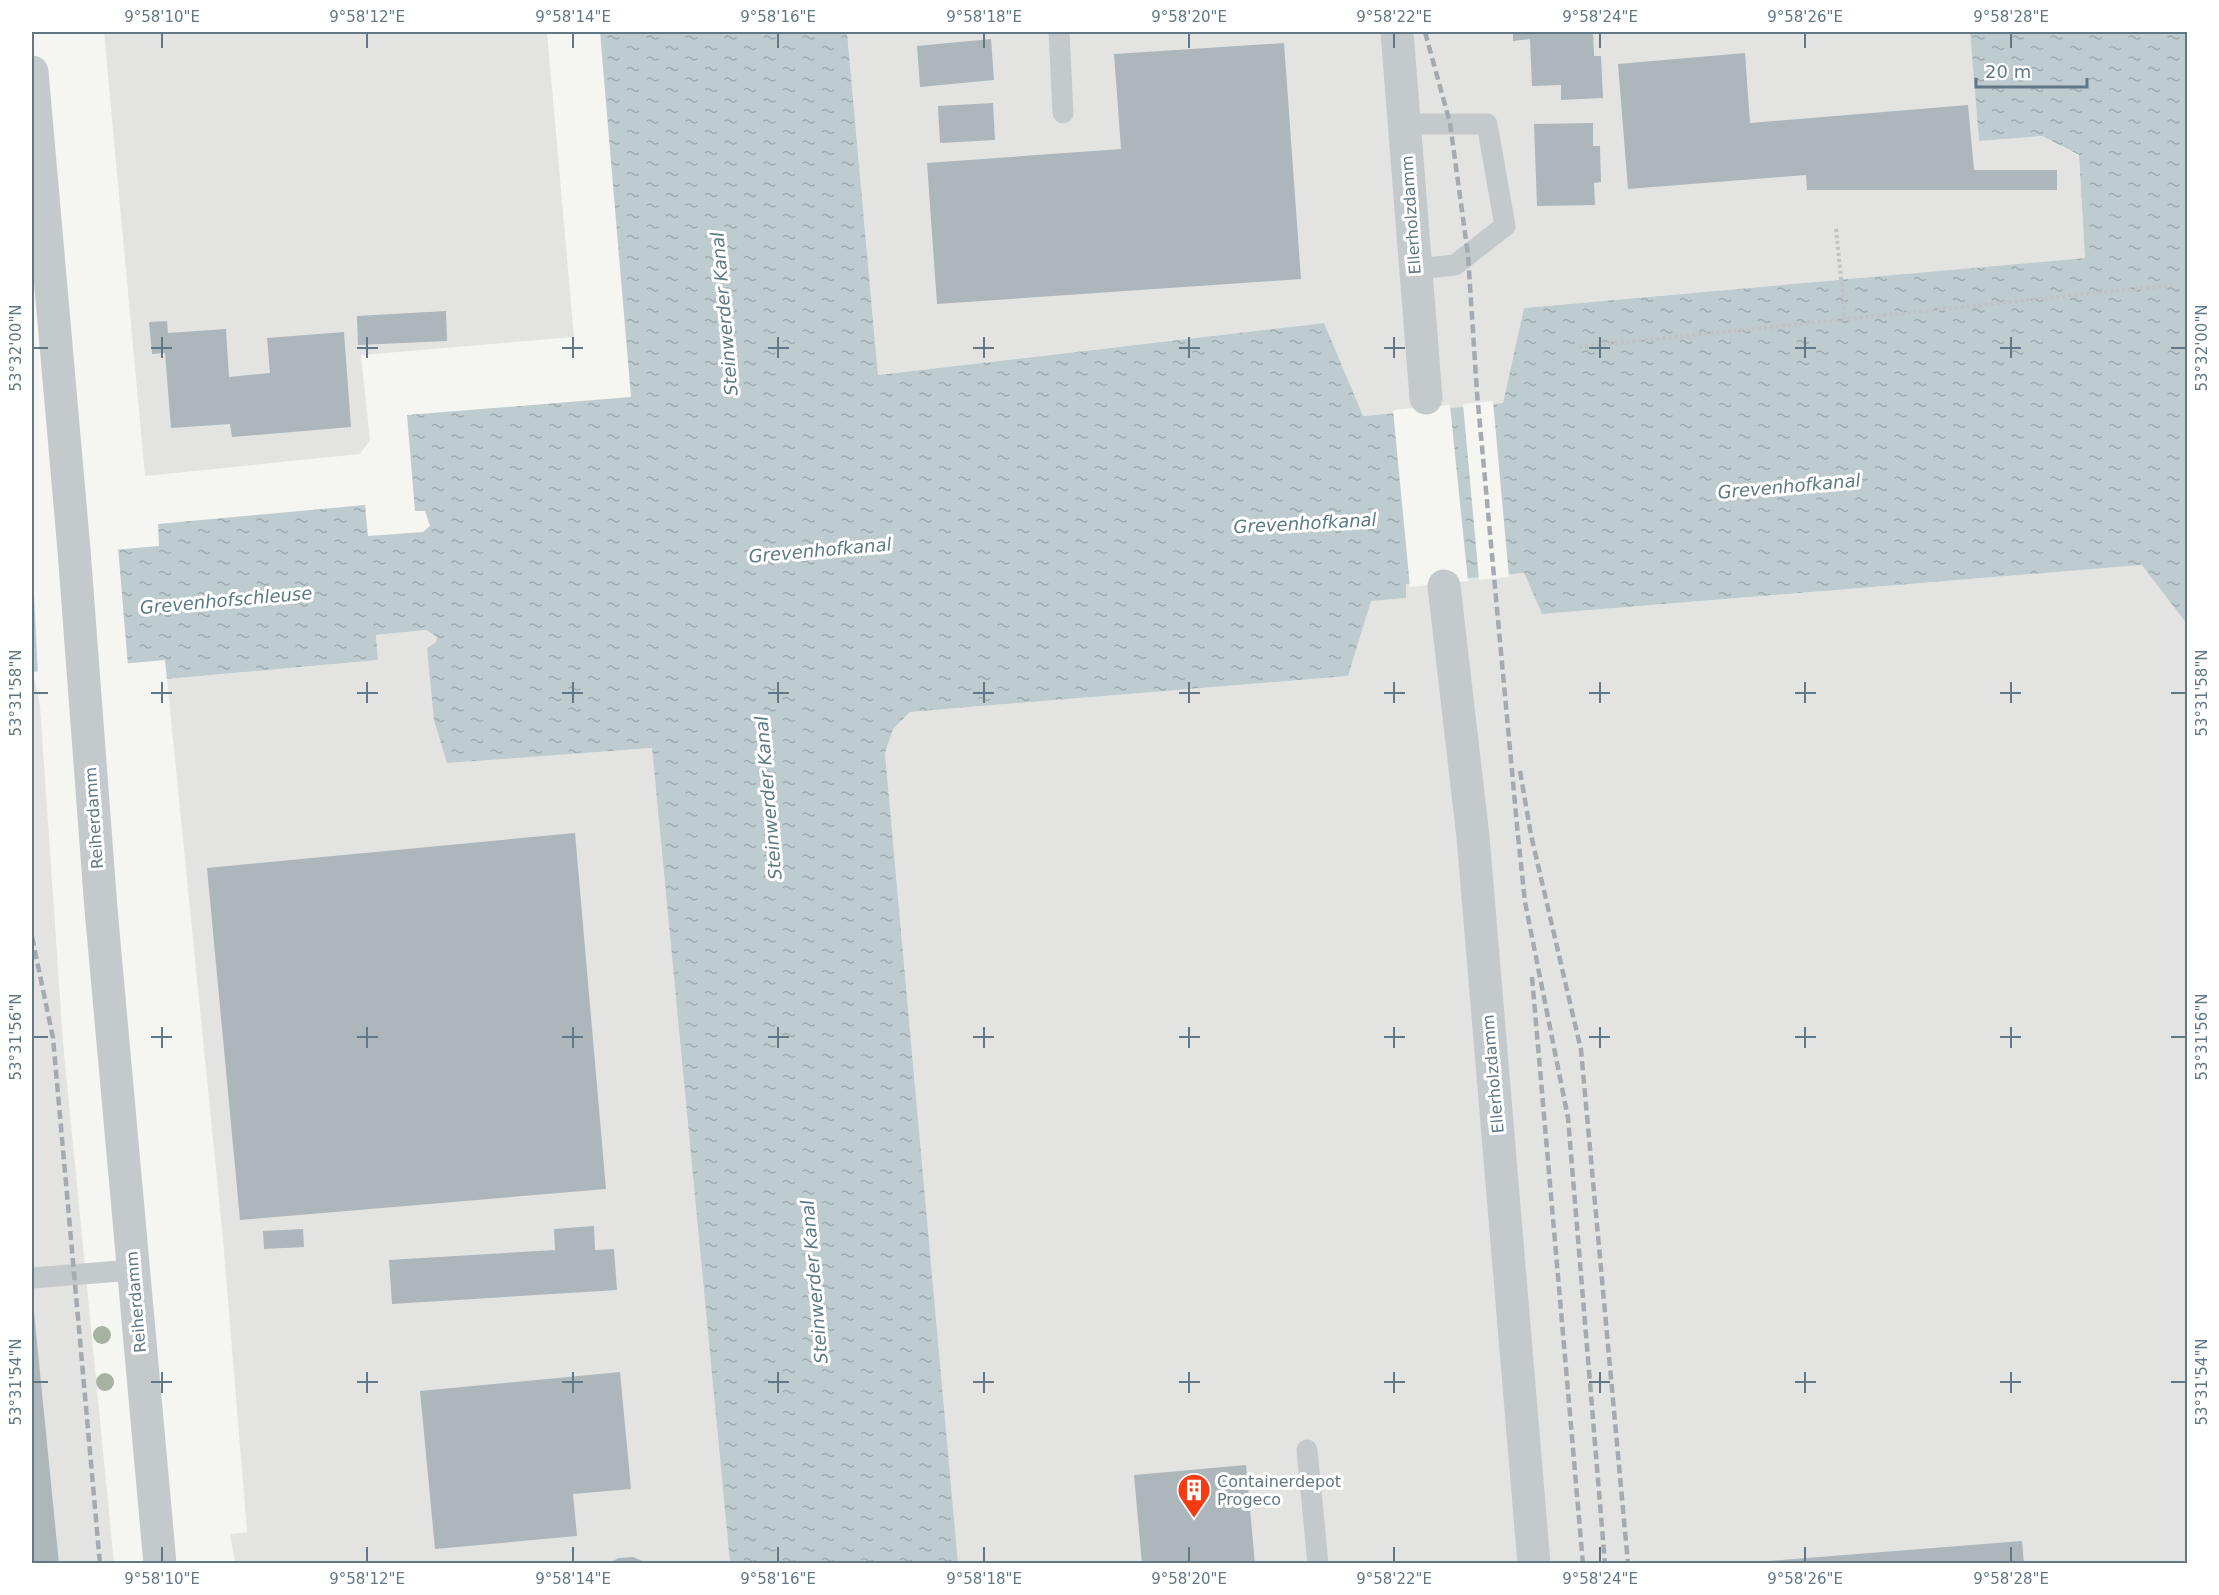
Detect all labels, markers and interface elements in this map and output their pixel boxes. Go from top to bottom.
text: 9°58'10"E [124,8,200,26]
text: 9°58'12"E [329,8,405,26]
text: 9°58'14"E [535,8,611,26]
text: 9°58'16"E [740,8,816,26]
text: 9°58'18"E [946,8,1022,26]
text: 9°58'20"E [1151,8,1227,26]
text: 9°58'22"E [1356,8,1432,26]
text: 9°58'24"E [1562,8,1638,26]
text: 9°58'26"E [1767,8,1843,26]
text: 9°58'28"E [1973,8,2049,26]
scale bar [1976,51,2087,89]
text: 20 m [1985,61,2031,82]
street label: Ellerholzdamm [1397,155,1425,275]
water label: Steinwerder Kanal [706,231,742,397]
text: 53°32'00"N [7,304,25,392]
text: 53°32'00"N [2193,304,2211,392]
water label: Grevenhofkanal [1717,469,1861,503]
water label: Grevenhofkanal [1233,509,1377,537]
water label: Grevenhofkanal [748,533,892,567]
water label: Grevenhofschleuse [139,582,313,618]
text: 53°31'58"N [7,649,25,737]
text: 53°31'58"N [2193,649,2211,737]
water label: Steinwerder Kanal [750,715,786,881]
street label: Reiherdamm [81,766,107,870]
text: 53°31'56"N [7,993,25,1081]
text: 53°31'56"N [2193,993,2211,1081]
street label: Ellerholzdamm [1478,1014,1508,1134]
water label: Steinwerder Kanal [796,1199,832,1365]
street label: Reiherdamm [122,1250,150,1354]
text: 53°31'54"N [7,1338,25,1426]
text: 53°31'54"N [2193,1338,2211,1426]
building icon: Containerdepot Progeco [1176,1472,1212,1519]
place label: Containerdepot Progeco [1217,1472,1341,1509]
text: 9°58'10"E [124,1570,200,1588]
text: 9°58'12"E [329,1570,405,1588]
text: 9°58'14"E [535,1570,611,1588]
text: 9°58'16"E [740,1570,816,1588]
text: 9°58'18"E [946,1570,1022,1588]
text: 9°58'20"E [1151,1570,1227,1588]
text: 9°58'22"E [1356,1570,1432,1588]
text: 9°58'24"E [1562,1570,1638,1588]
text: 9°58'26"E [1767,1570,1843,1588]
text: 9°58'28"E [1973,1570,2049,1588]

